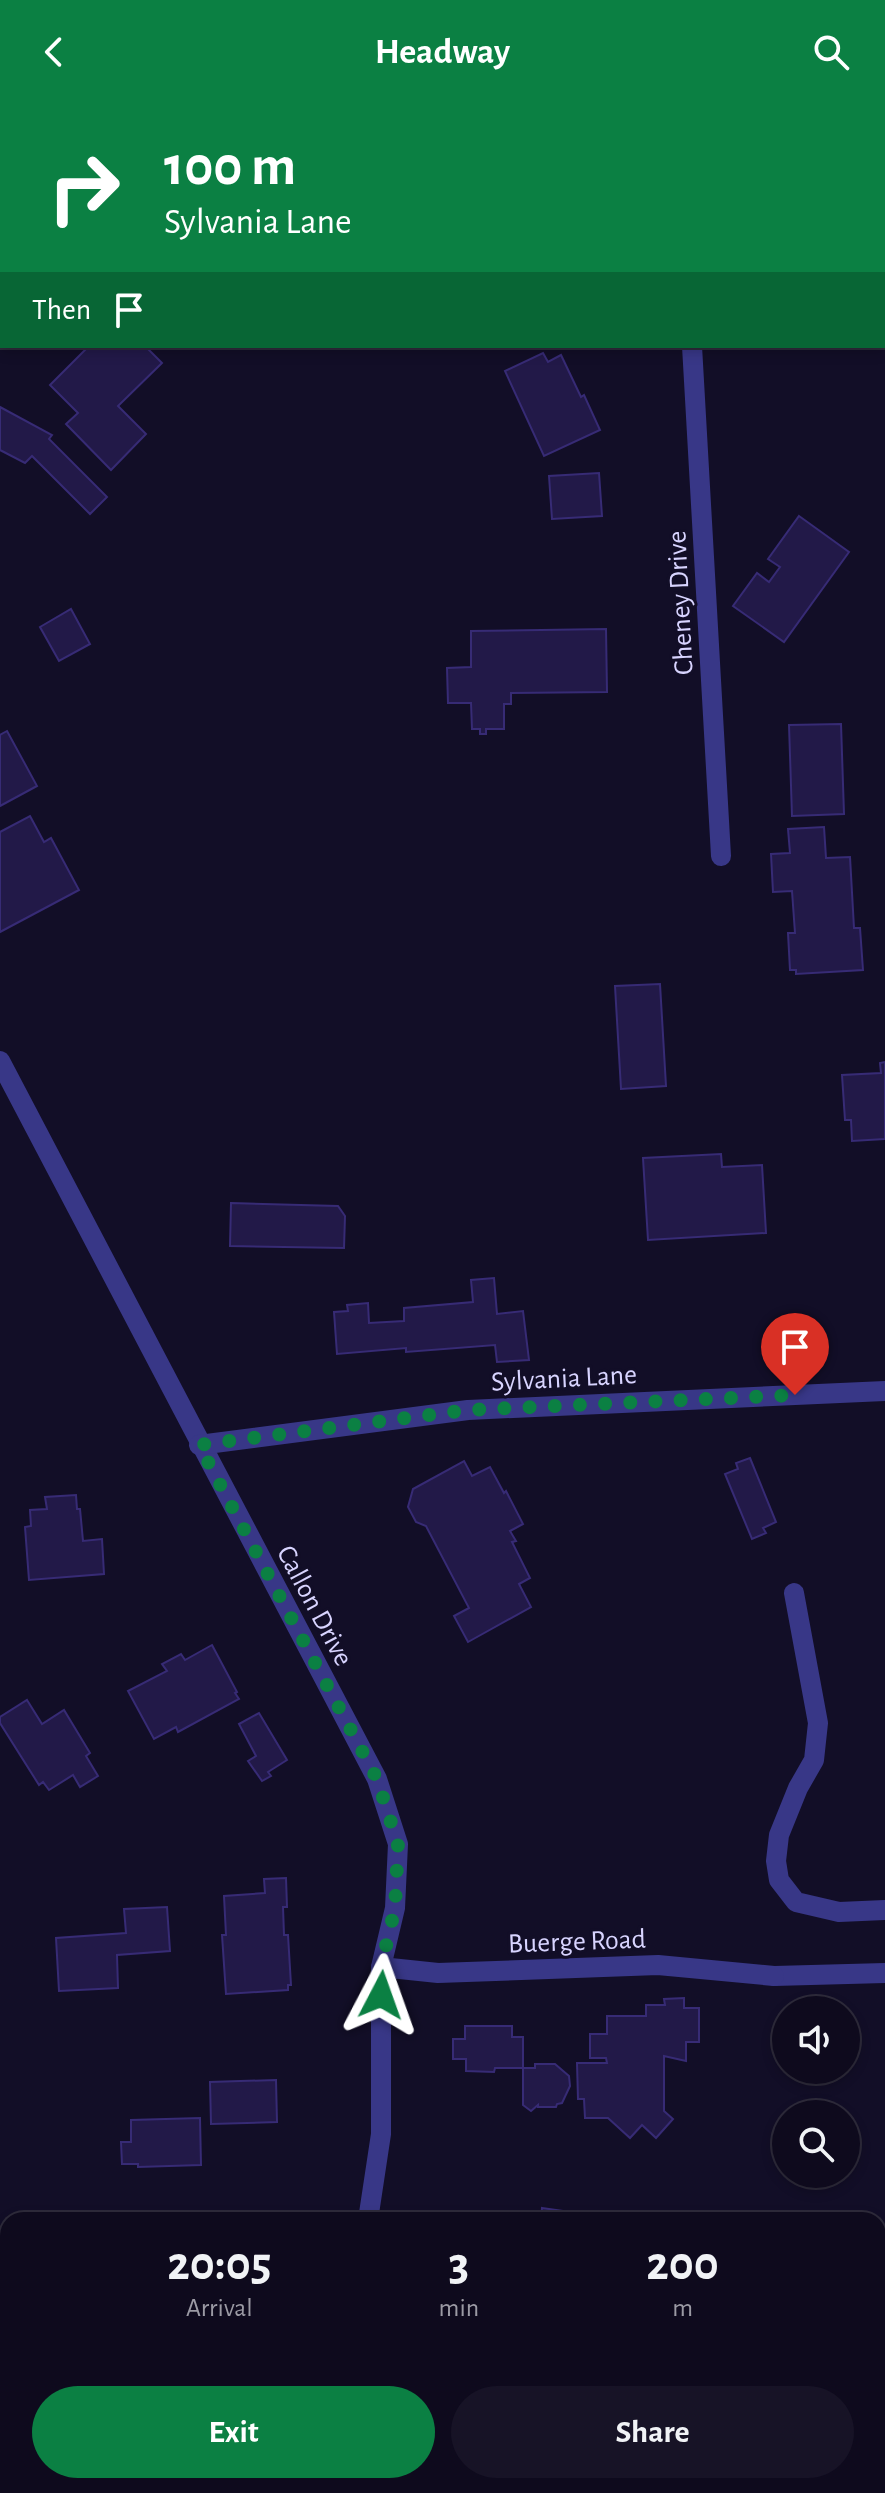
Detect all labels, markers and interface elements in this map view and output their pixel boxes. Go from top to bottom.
icon: back [32,30,76,74]
icon: search [809,30,853,74]
text: Headway [375,34,510,70]
icon: right [32,136,136,240]
text: 100 m [164,139,296,195]
text: Sylvania Lane [164,204,352,240]
icon: arrive [107,288,151,332]
text: Then [32,295,91,325]
street label: Cheney Drive [663,530,699,676]
pin [761,1313,829,1395]
icon: arrive [773,1325,817,1369]
street label: Sylvania Lane [490,1361,638,1397]
street label: Callon Drive [271,1541,358,1671]
street label: Buerge Road [508,1926,647,1958]
position arrow [339,1953,423,2037]
map controls [772,1996,860,2188]
button: sound [772,1996,860,2084]
button: search [772,2100,860,2188]
text: 20:05 [167,2241,271,2289]
text: 3 [449,2241,469,2289]
text: 200 [646,2241,719,2289]
text: Arrival [186,2295,253,2321]
text: min [439,2295,479,2321]
text: m [672,2295,693,2321]
button: Exit [32,2386,435,2478]
button: Share [451,2386,854,2478]

